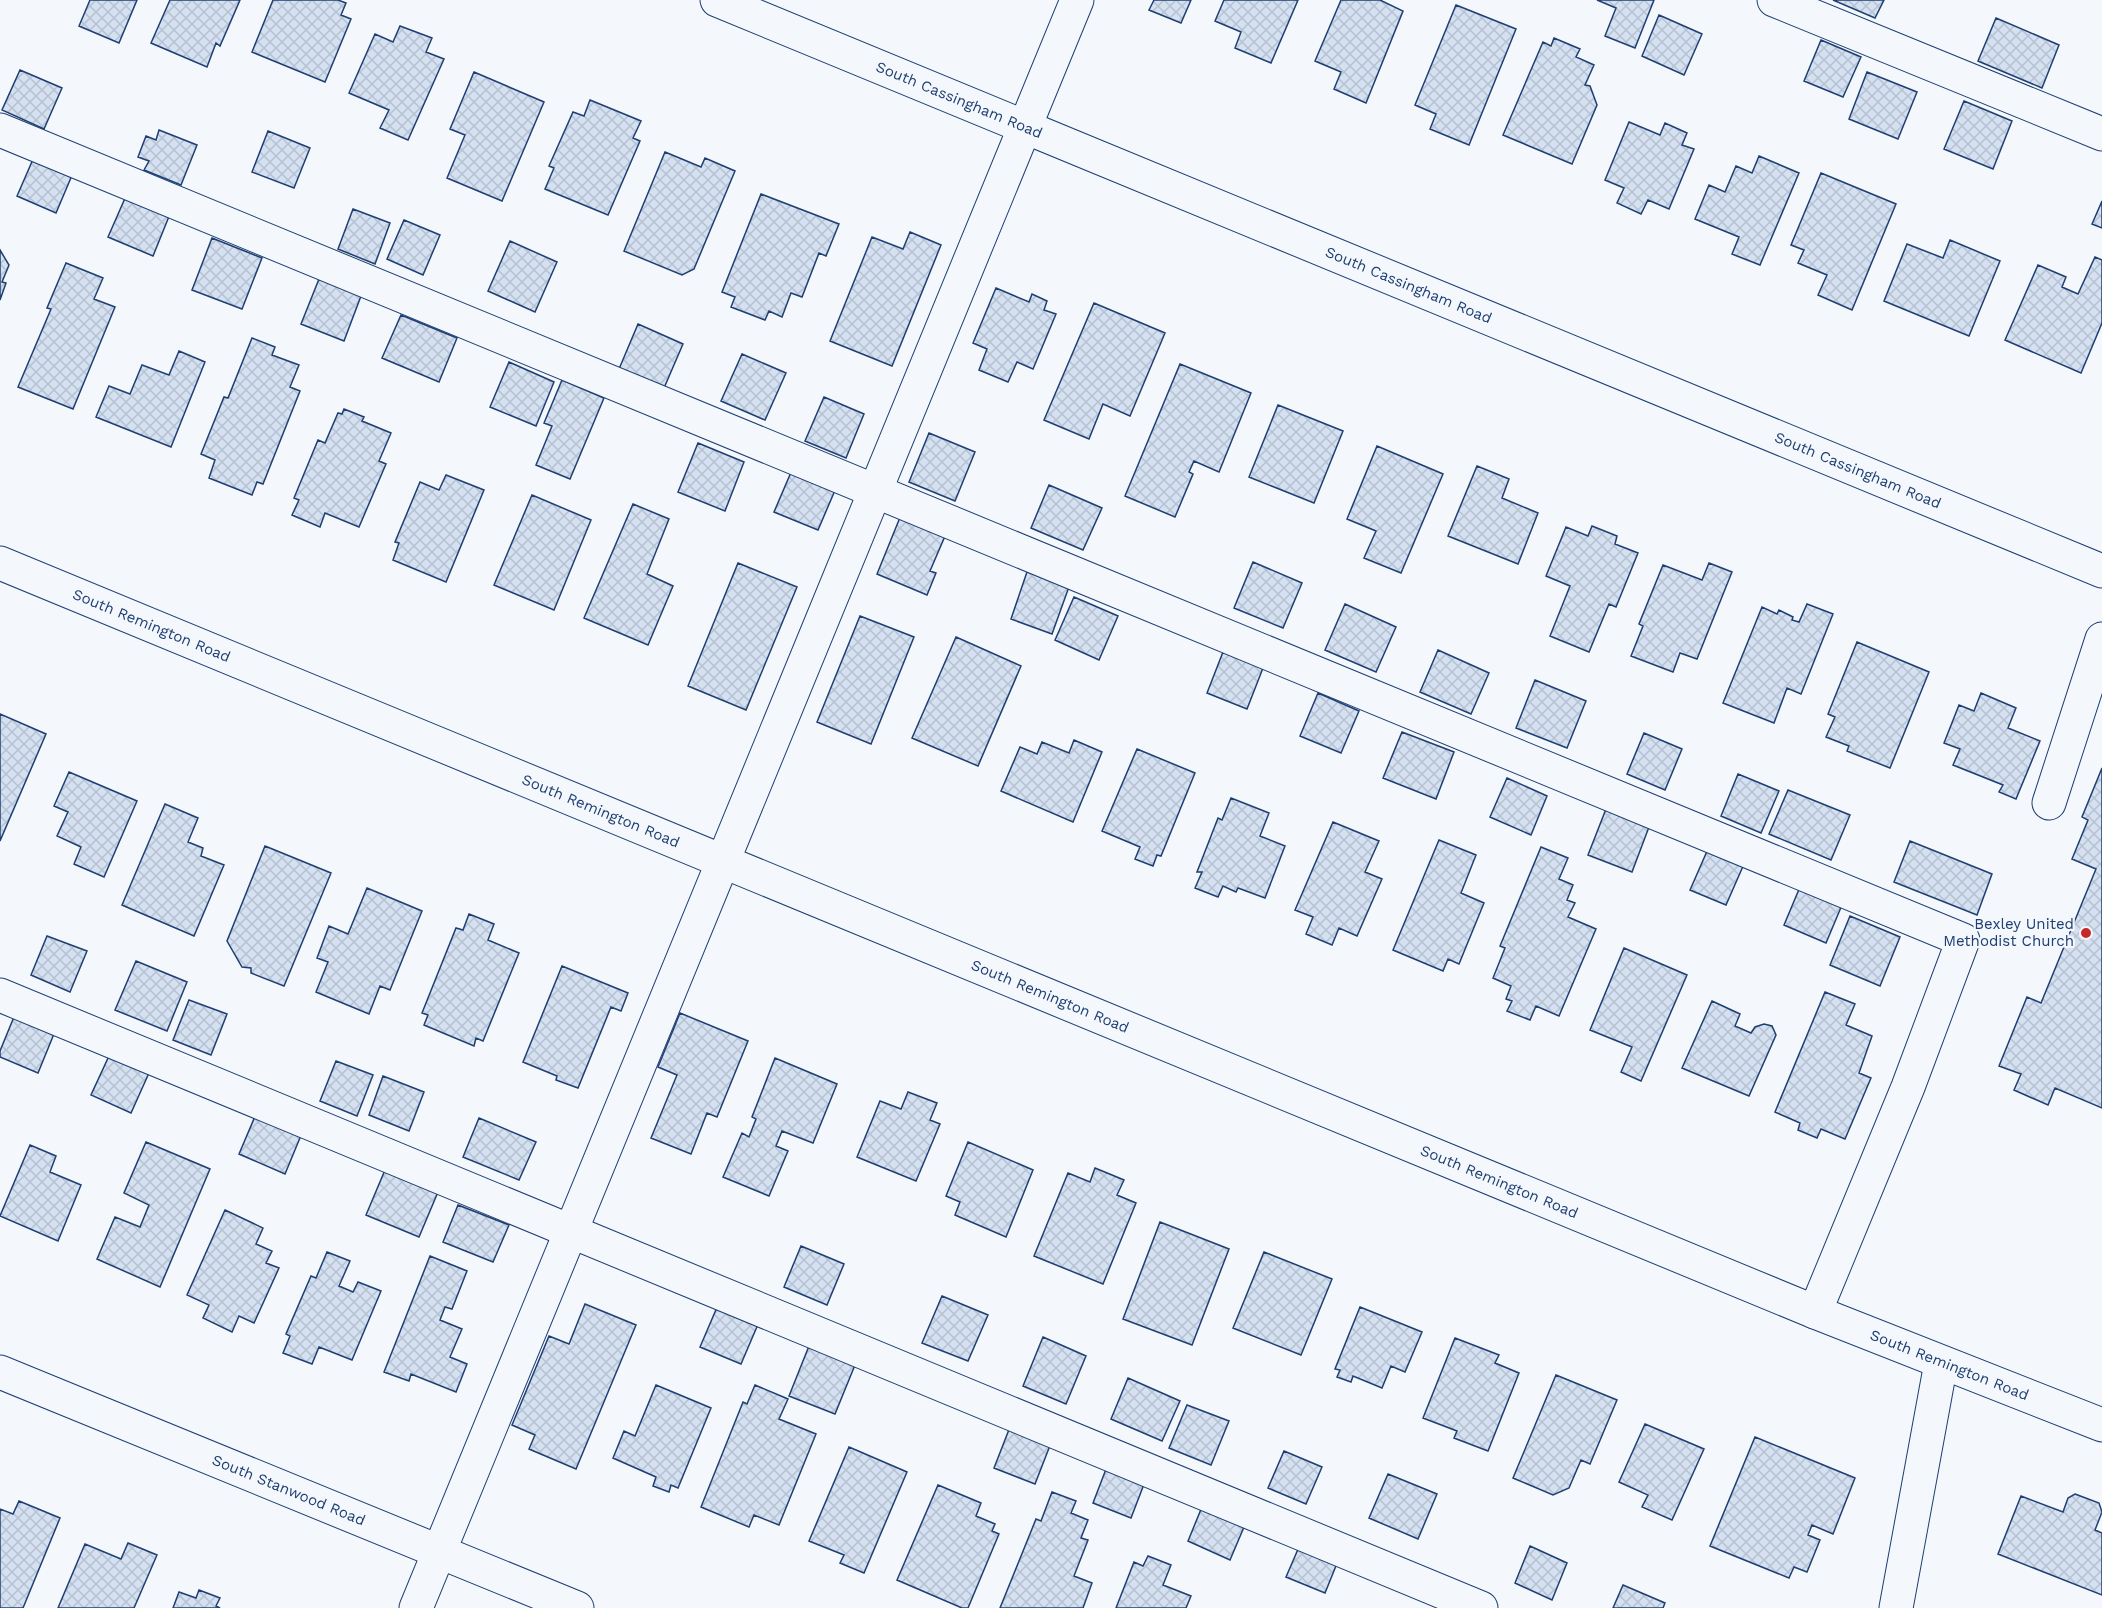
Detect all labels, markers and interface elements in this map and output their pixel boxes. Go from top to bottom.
street label: South Cassingham Road [873,58,1045,142]
street label: South Cassingham Road [1323,243,1494,327]
street label: South Cassingham Road [1772,428,1944,513]
street label: South Remington Road [70,585,233,666]
street label: South Remington Road [519,770,682,852]
place label: Bexley United Methodist Church [1943,915,2074,950]
marker: Bexley United Methodist Church [2079,926,2093,940]
street label: South Remington Road [969,956,1132,1037]
street label: South Remington Road [1418,1141,1581,1222]
street label: South Remington Road [1868,1326,2031,1404]
street label: South Stanwood Road [210,1451,368,1529]

